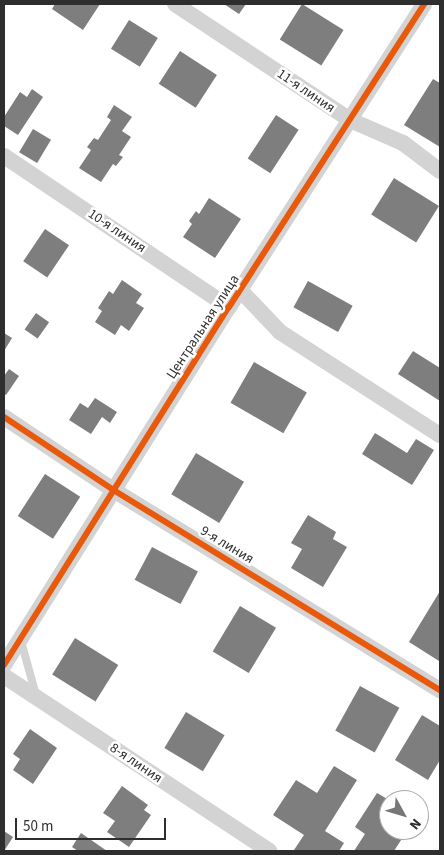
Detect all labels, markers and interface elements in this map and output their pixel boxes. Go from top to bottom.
street label: 11-я линия [274,65,338,117]
street label: 10-я линия [85,205,149,257]
street label: Центральная улица [163,272,243,382]
street label: 9-я линия [197,522,257,568]
street label: 8-я линия [107,739,165,787]
north arrow [379,790,429,840]
scale bar [18,808,169,840]
text: N [404,814,426,834]
text: 50 m [23,816,53,837]

